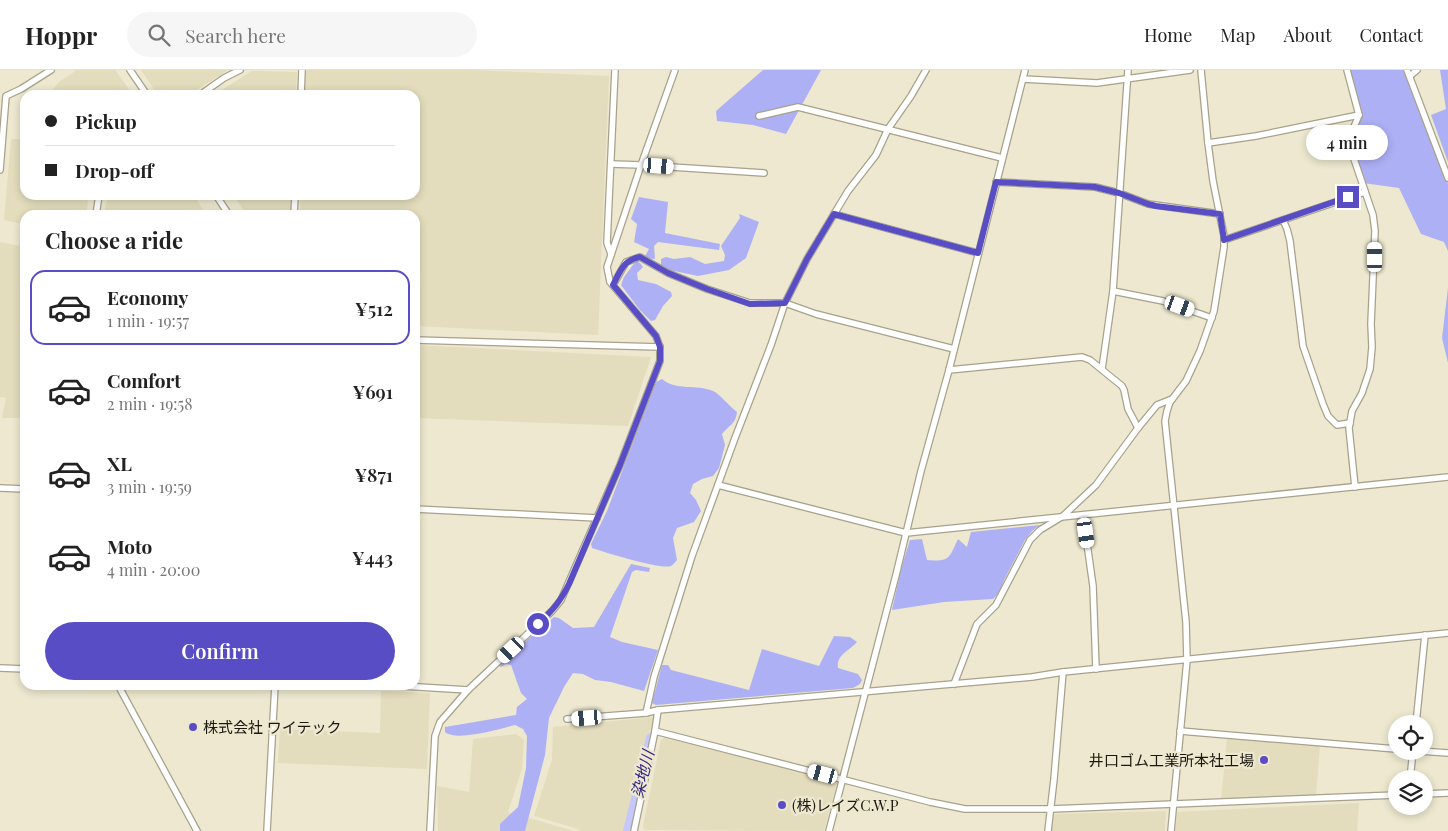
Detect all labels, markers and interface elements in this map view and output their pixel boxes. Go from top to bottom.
search box [127,12,477,57]
text: Hoppr [25,19,97,51]
icon: search [145,21,173,49]
text: Search here [185,22,286,48]
text: Home [1144,23,1192,47]
text: Map [1220,23,1255,47]
text: About [1283,23,1332,47]
text: Contact [1360,23,1423,47]
text: Pickup [75,108,137,134]
callout: 4 min [1307,124,1389,160]
text: 4 min [1326,132,1368,153]
text: Drop-off [75,157,153,183]
car [643,157,674,175]
route end [1337,186,1359,208]
text: Choose a ride [45,225,183,255]
car [1367,242,1382,272]
text: Economy [107,284,188,310]
icon: car [47,285,92,330]
car [1163,294,1196,318]
text: ¥512 [355,295,393,321]
text: 1 min · 19:57 [107,310,189,331]
text: Comfort [107,367,181,393]
icon: car [47,368,92,413]
text: ¥691 [353,378,393,404]
text: 2 min · 19:58 [107,393,193,414]
text: XL [107,450,132,476]
icon: car [47,451,92,496]
text: ¥871 [354,461,393,487]
text: 3 min · 19:59 [107,476,192,497]
car [1076,517,1095,549]
text: Moto [107,533,152,559]
icon: car [47,534,92,579]
text: ¥443 [352,544,393,570]
text: 4 min · 20:00 [107,559,200,580]
route start [527,613,549,635]
button: Confirm [45,622,395,680]
car [494,634,527,666]
car [571,709,602,727]
map controls [1388,715,1433,815]
button: locate [1388,715,1433,760]
place label: 株式会社 ワイテック [203,717,341,737]
marker: 株式会社 ワイテック [187,721,199,733]
water label: 染地川 [626,746,658,800]
place label: 井口ゴム工業所本社工場 [1089,750,1254,770]
marker: 井口ゴム工業所本社工場 [1258,754,1270,766]
car [806,763,839,785]
button: layers [1388,770,1433,815]
place label: (株)レイズC.W.P [792,795,899,815]
marker: (株)レイズC.W.P [776,799,788,811]

